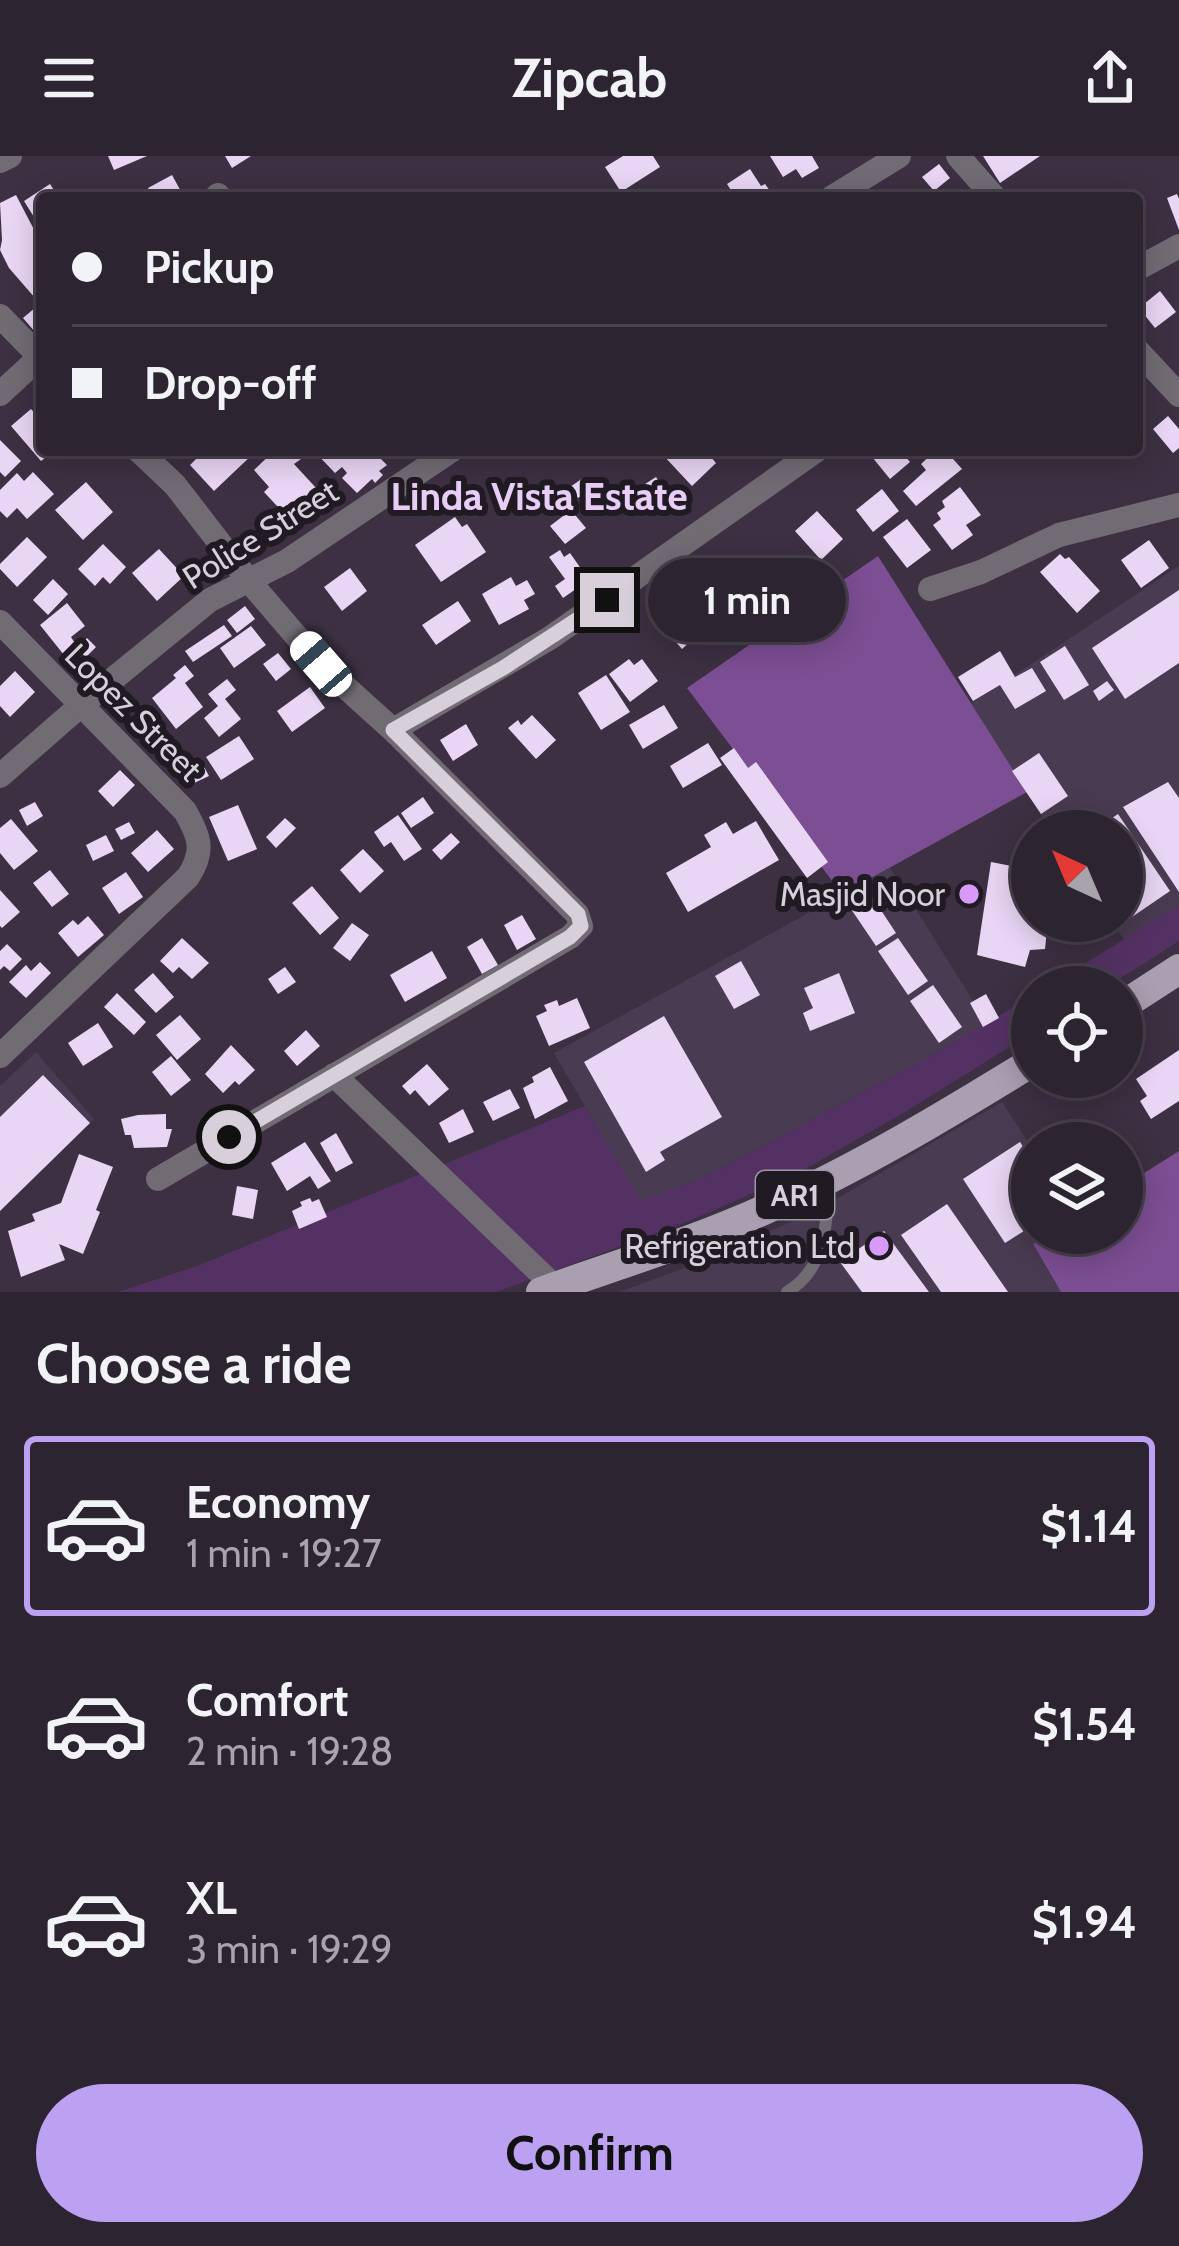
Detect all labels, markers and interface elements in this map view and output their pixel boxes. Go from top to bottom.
icon: menu [36,45,102,111]
text: Zipcab [512,45,667,111]
icon: share [1077,45,1143,111]
text: Pickup [144,240,274,294]
text: Drop-off [144,356,317,410]
street label: Police Street [175,471,345,597]
district label: Linda Vista Estate [391,472,687,520]
callout: 1 min [649,558,847,642]
route end [580,573,634,627]
text: 1 min [703,576,791,624]
car [284,625,358,703]
street label: Lopez Street [57,635,211,789]
north arrow [1011,810,1143,942]
map controls [1011,810,1143,1254]
place label: Masjid Noor [780,874,946,914]
marker: Masjid Noor [956,881,982,907]
button: locate [1011,966,1143,1098]
route start [202,1110,256,1164]
button: layers [1011,1122,1143,1254]
road number: AR1 [756,1171,834,1219]
place label: Refrigeration Ltd [624,1226,855,1266]
marker: Refrigeration Ltd [866,1233,892,1259]
text: Choose a ride [36,1331,351,1397]
icon: car [42,1472,150,1580]
text: Economy [186,1475,370,1529]
text: $1.14 [1041,1499,1137,1553]
text: 1 min · 19:27 [186,1529,382,1577]
icon: car [42,1670,150,1778]
text: Comfort [186,1673,349,1727]
text: $1.54 [1032,1697,1137,1751]
text: 2 min · 19:28 [186,1727,393,1775]
icon: car [42,1868,150,1976]
text: XL [186,1871,237,1925]
text: $1.94 [1032,1895,1137,1949]
text: 3 min · 19:29 [186,1925,393,1973]
button: Confirm [36,2084,1143,2222]

